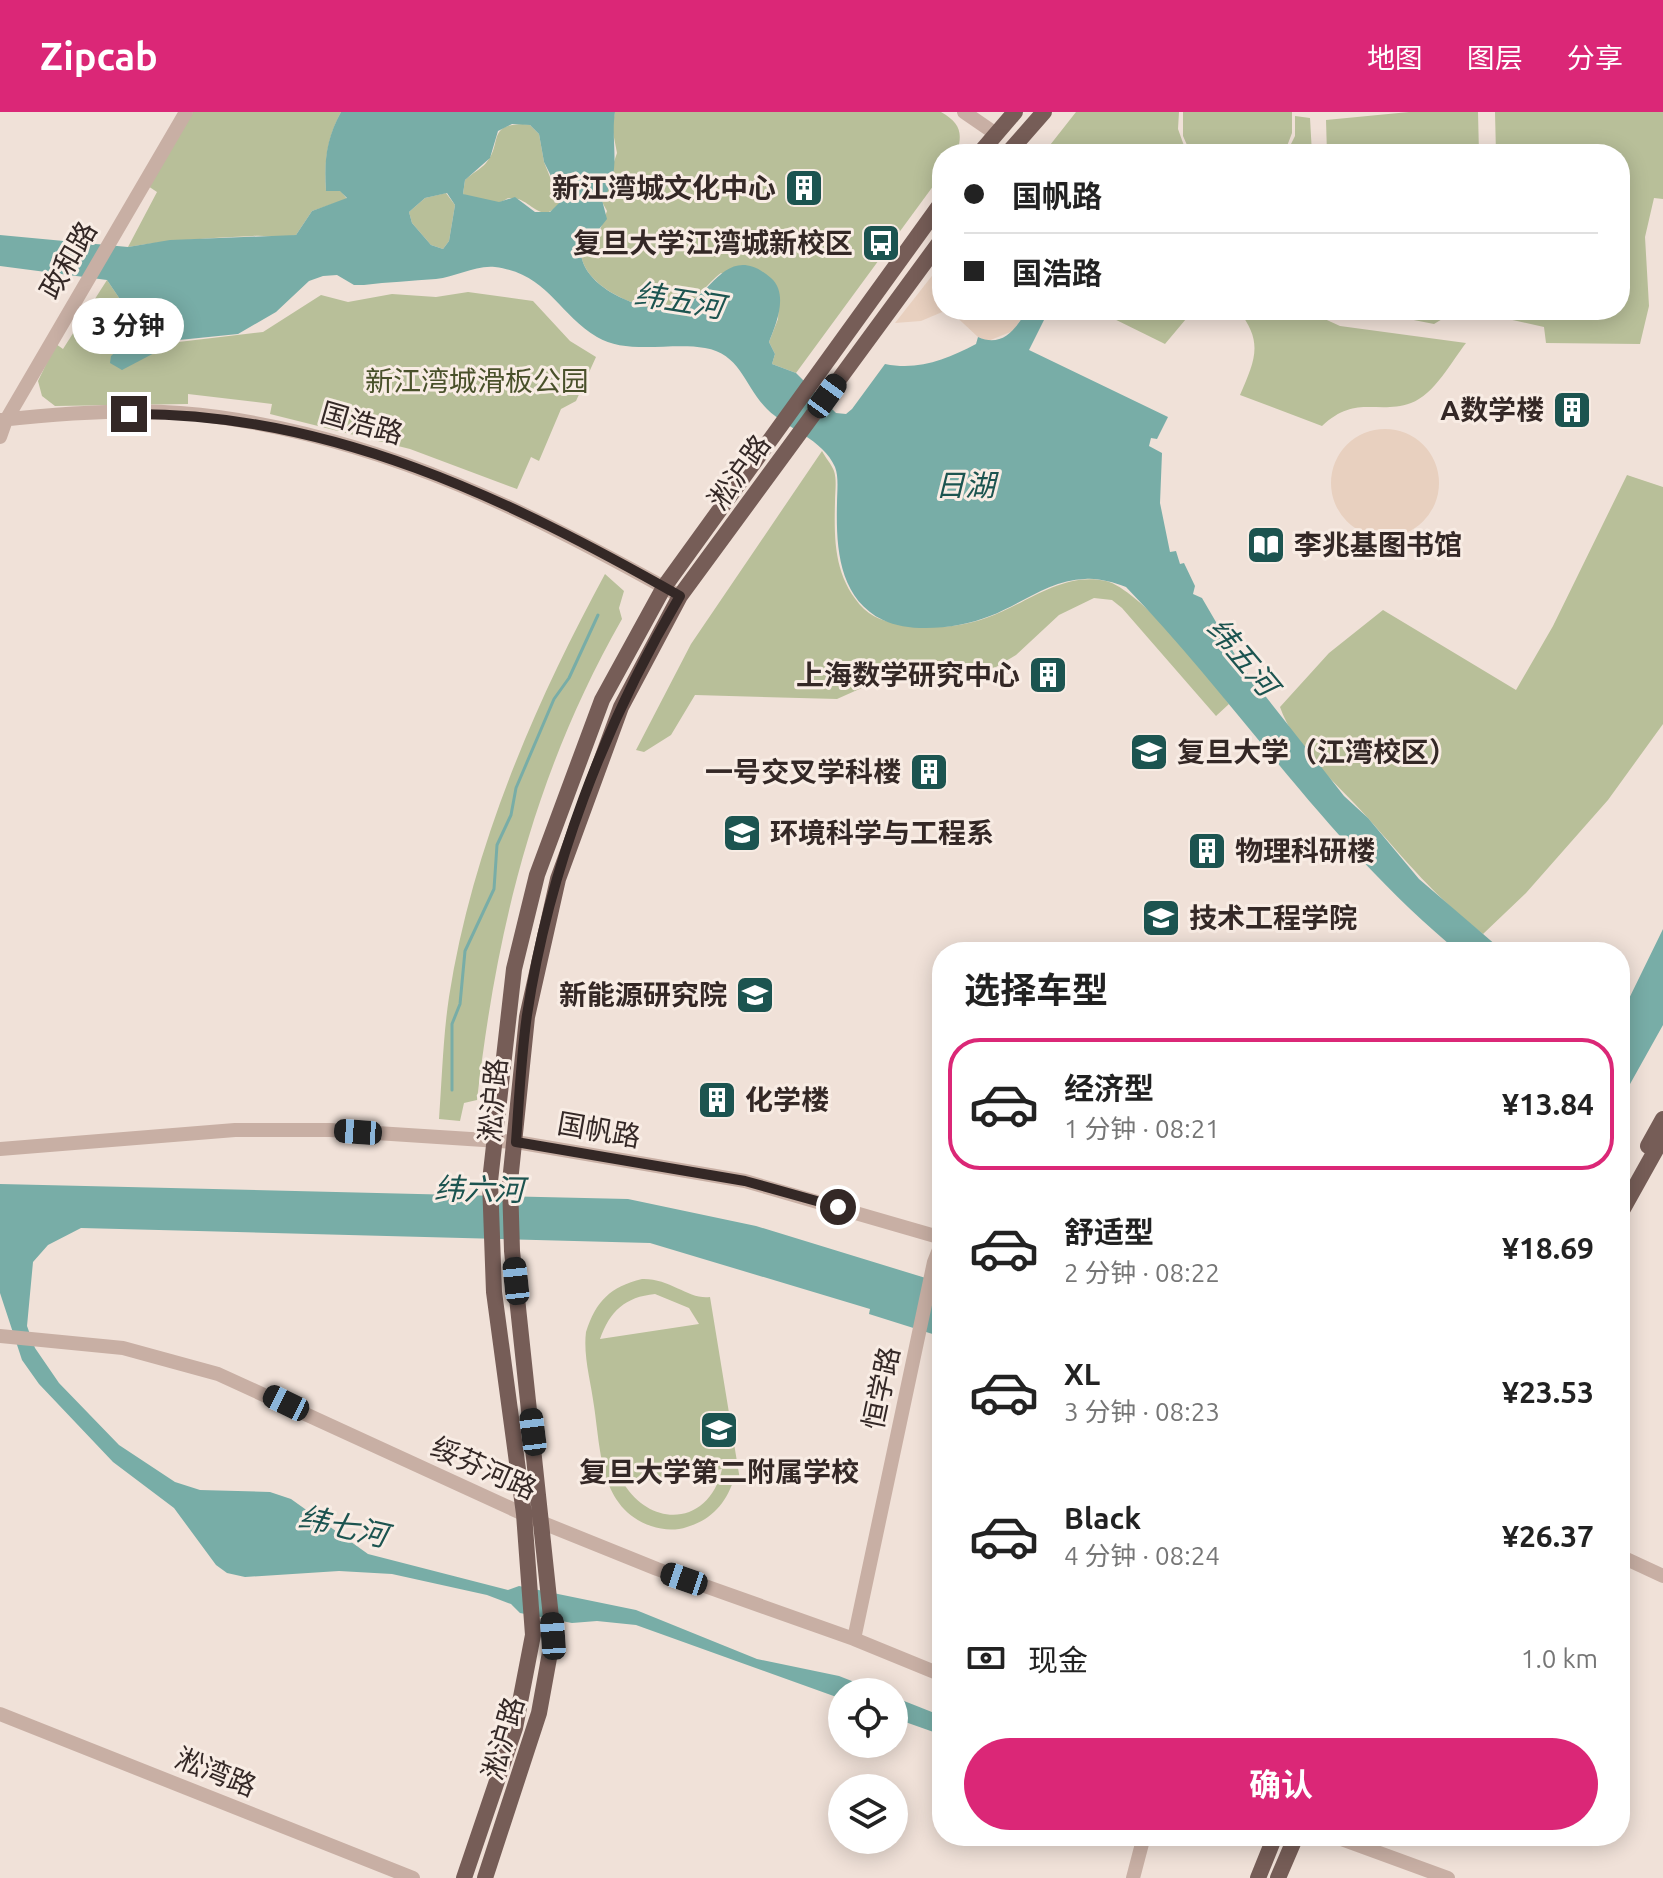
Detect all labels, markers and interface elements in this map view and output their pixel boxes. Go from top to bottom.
text: Zipcab [40,35,158,77]
text: 地图 [1367,42,1423,73]
text: 图层 [1467,42,1523,73]
text: 分享 [1567,42,1623,73]
building icon: 新江湾城文化中心 [783,167,825,209]
place label: 新江湾城文化中心 [552,172,776,203]
text: 国帆路 [1012,179,1102,213]
street label: 政和路 [33,216,102,304]
bus stop icon: 复旦大学江湾城新校区 [860,222,902,264]
place label: 复旦大学江湾城新校区 [573,227,853,258]
text: 国浩路 [1012,256,1102,290]
water label: 纬五河 [632,276,731,325]
callout: 3 分钟 [73,298,185,354]
text: 3 分钟 [92,311,164,340]
park label: 新江湾城滑板公园 [365,365,589,396]
car [803,370,851,422]
building icon: A数学楼 [1551,389,1593,431]
place label: A数学楼 [1440,394,1544,425]
route end [111,396,147,432]
street label: 国浩路 [317,396,407,449]
street label: 淞沪路 [701,429,776,515]
water label: 日湖 [935,468,999,502]
library icon: 李兆基图书馆 [1245,524,1287,566]
place label: 李兆基图书馆 [1294,529,1462,560]
water label: 纬五河 [1201,611,1288,706]
building icon: 上海数学研究中心 [1027,654,1069,696]
place label: 上海数学研究中心 [796,659,1020,690]
school or university icon: 复旦大学（江湾校区） [1128,731,1170,773]
place label: 复旦大学（江湾校区） [1177,736,1457,767]
building icon: 一号交叉学科楼 [908,751,950,793]
place label: 一号交叉学科楼 [705,756,901,787]
school or university icon: 环境科学与工程系 [721,812,763,854]
place label: 环境科学与工程系 [770,817,994,848]
building icon: 物理科研楼 [1186,830,1228,872]
place label: 物理科研楼 [1235,835,1375,866]
school or university icon: 技术工程学院 [1140,897,1182,939]
place label: 技术工程学院 [1189,902,1357,933]
text: 选择车型 [964,969,1108,1010]
school or university icon: 新能源研究院 [734,974,776,1016]
place label: 新能源研究院 [559,979,727,1010]
street label: 淞沪路 [473,1057,512,1143]
icon: car [968,1068,1040,1140]
text: 经济型 [1064,1071,1154,1105]
building icon: 化学楼 [696,1079,738,1121]
place label: 化学楼 [745,1084,829,1115]
text: ¥13.84 [1502,1087,1594,1121]
street label: 国帆路 [555,1107,643,1152]
text: 1 分钟 · 08:21 [1064,1114,1220,1143]
car [333,1118,383,1146]
water label: 纬六河 [434,1171,529,1207]
route start [820,1189,856,1225]
icon: car [968,1212,1040,1284]
text: 舒适型 [1064,1215,1154,1249]
text: ¥18.69 [1502,1231,1594,1265]
car [502,1256,530,1306]
text: 2 分钟 · 08:22 [1064,1258,1220,1287]
street label: 恒学路 [857,1344,904,1432]
icon: car [968,1356,1040,1428]
text: XL [1064,1357,1100,1391]
text: ¥23.53 [1502,1375,1594,1409]
car [259,1382,313,1424]
text: 3 分钟 · 08:23 [1064,1397,1220,1426]
car [518,1407,548,1457]
school or university icon: 复旦大学第二附属学校 [698,1409,740,1451]
street label: 绥芬河路 [427,1431,542,1504]
place label: 复旦大学第二附属学校 [579,1456,859,1487]
water label: 纬七河 [296,1499,396,1554]
icon: car [968,1500,1040,1572]
text: Black [1064,1501,1141,1535]
text: ¥26.37 [1502,1519,1594,1553]
text: 4 分钟 · 08:24 [1064,1541,1220,1570]
car [657,1560,711,1598]
car [539,1611,567,1661]
icon: cash [964,1636,1008,1680]
text: 现金 [1028,1643,1088,1677]
text: 1.0 km [1521,1644,1598,1673]
map controls [828,1678,908,1854]
button: locate [828,1678,908,1758]
street label: 淞沪路 [476,1693,529,1783]
button: 确认 [964,1738,1598,1830]
street label: 淞湾路 [171,1741,261,1802]
button: layers [828,1774,908,1854]

